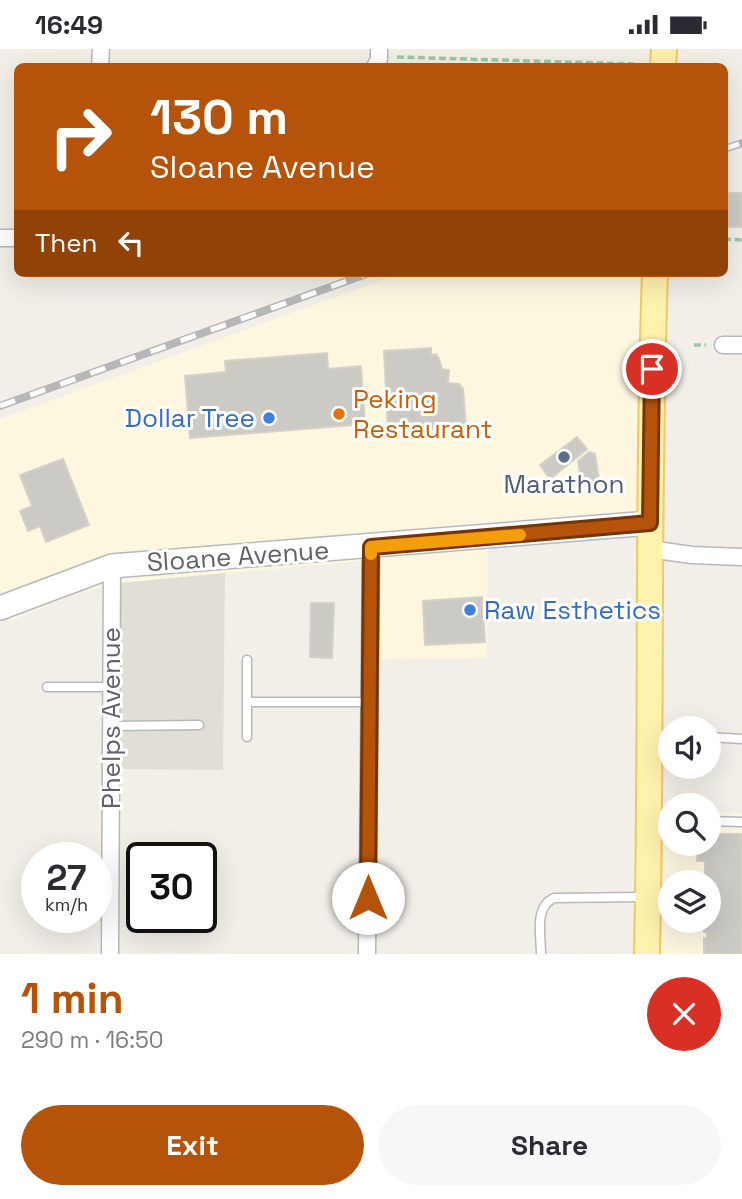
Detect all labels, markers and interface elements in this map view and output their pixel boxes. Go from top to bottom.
text: 16:49 [35,8,103,42]
text: 130 m [150,86,288,148]
icon: right [35,91,126,182]
text: Sloane Avenue [150,147,375,187]
icon: left [112,224,150,262]
text: Then [35,226,98,260]
pin [622,339,682,399]
icon: arrive [633,350,671,388]
place label: Peking Restaurant [353,382,492,446]
place label: Dollar Tree [125,401,255,435]
marker: Peking Restaurant [331,406,347,422]
marker: Dollar Tree [261,410,277,426]
marker: Marathon [556,449,572,465]
place label: Marathon [504,467,624,501]
street label: Sloane Avenue [146,533,330,579]
place label: Raw Esthetics [484,593,661,627]
marker: Raw Esthetics [462,602,478,618]
street label: Phelps Avenue [94,627,128,809]
map controls [658,716,721,933]
button: sound [658,716,721,779]
button: search [658,793,721,856]
speed limit sign: 30 [126,842,217,933]
text: 27 [47,856,86,900]
position arrow [331,861,405,935]
button: layers [658,870,721,933]
text: km/h [45,893,88,916]
text: 1 min [21,972,124,1025]
button: close [647,977,721,1051]
text: 290 m · 16:50 [21,1025,163,1055]
button: Exit [21,1105,364,1185]
button: Share [378,1105,721,1185]

